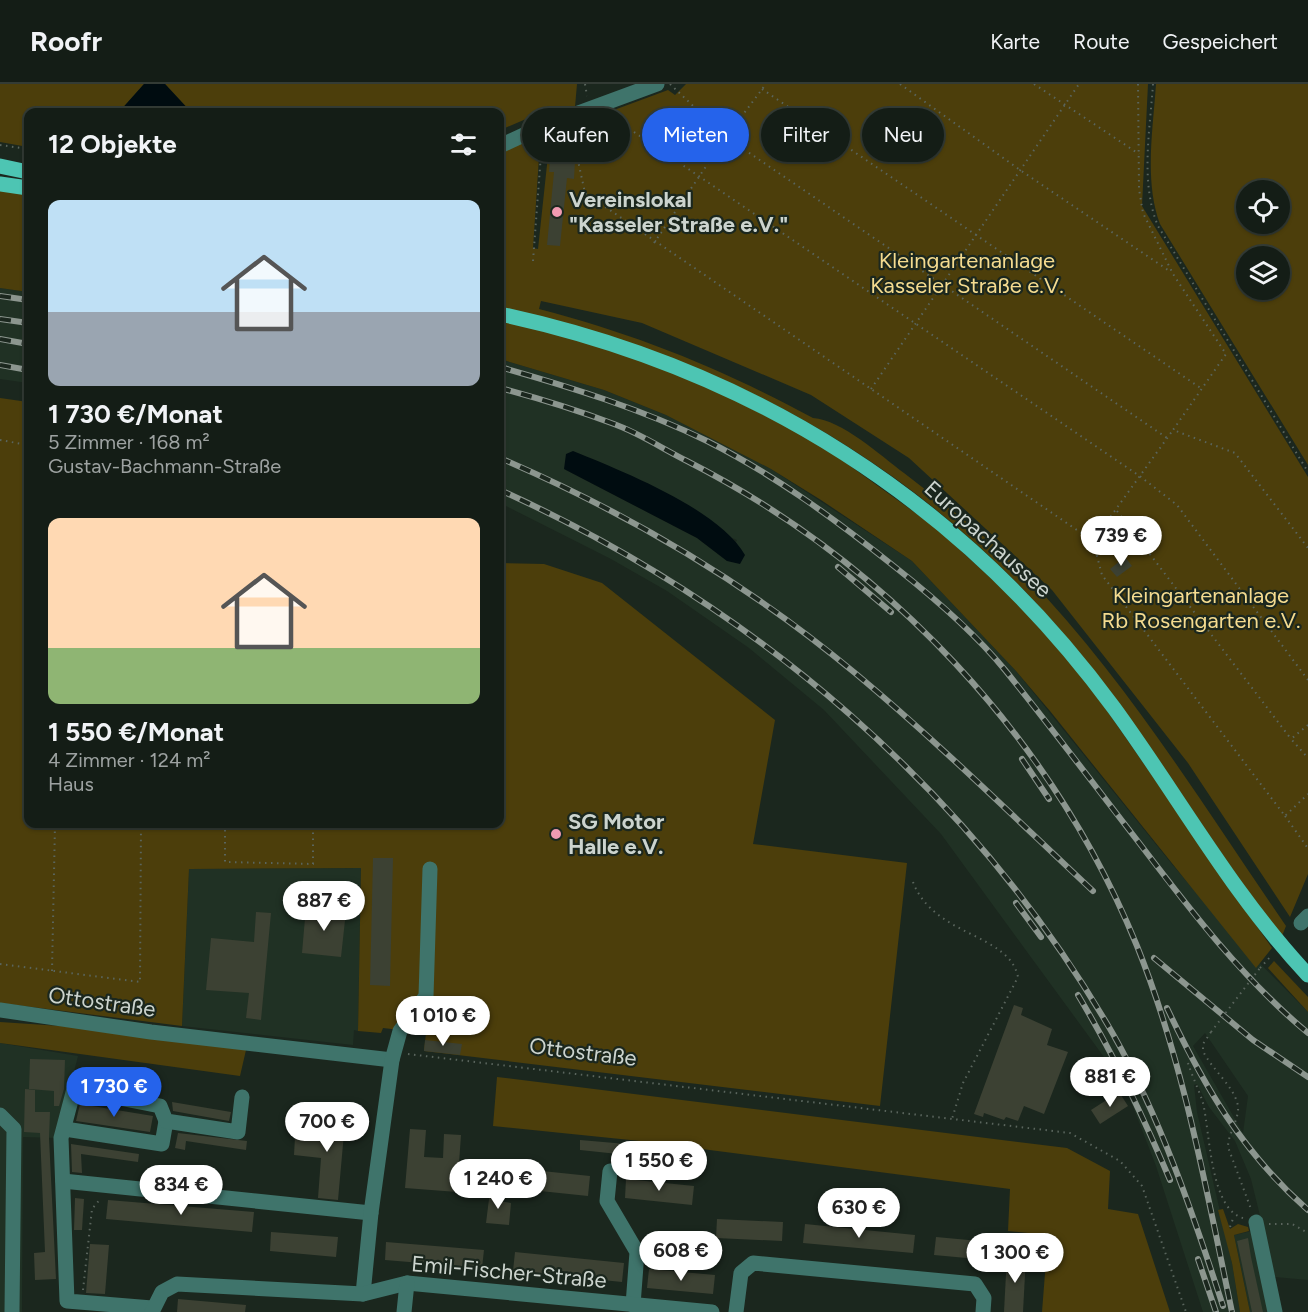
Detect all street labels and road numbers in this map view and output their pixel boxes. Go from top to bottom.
street label: Europachaussee [919,475,1057,603]
street label: Ottostraße [47,981,157,1023]
street label: Ottostraße [528,1032,638,1072]
street label: Emil-Fischer-Straße [410,1250,608,1294]

